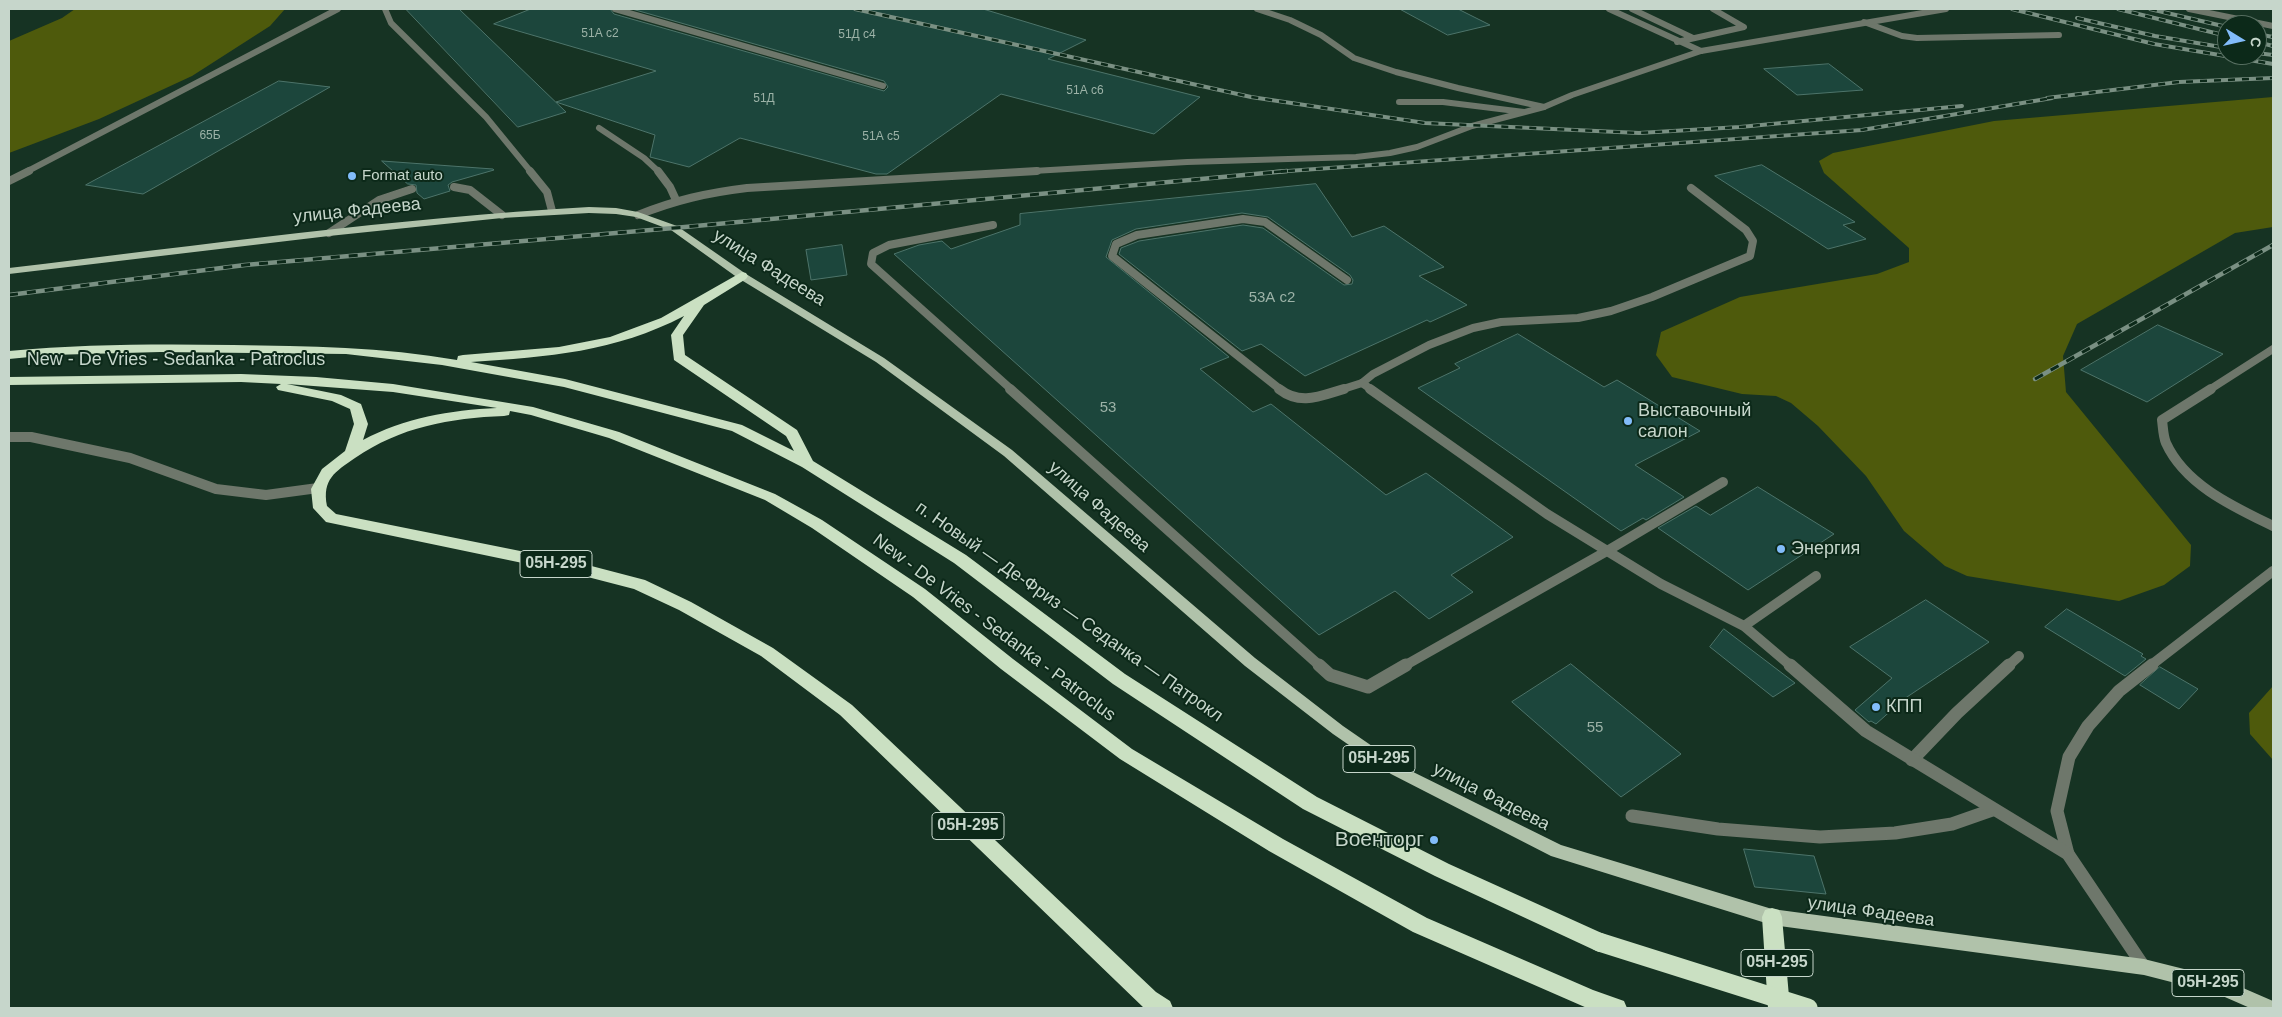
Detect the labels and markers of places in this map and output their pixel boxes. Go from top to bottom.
place label: Format auto [362,167,443,185]
marker: Format auto [346,170,358,182]
place label: Выставочный салон [1638,400,1751,442]
marker: Выставочный салон [1622,415,1634,427]
place label: Энергия [1791,538,1860,560]
marker: Энергия [1775,543,1787,555]
place label: КПП [1886,696,1922,718]
marker: КПП [1870,701,1882,713]
place label: Военторг [1335,827,1424,853]
marker: Военторг [1428,834,1440,846]

